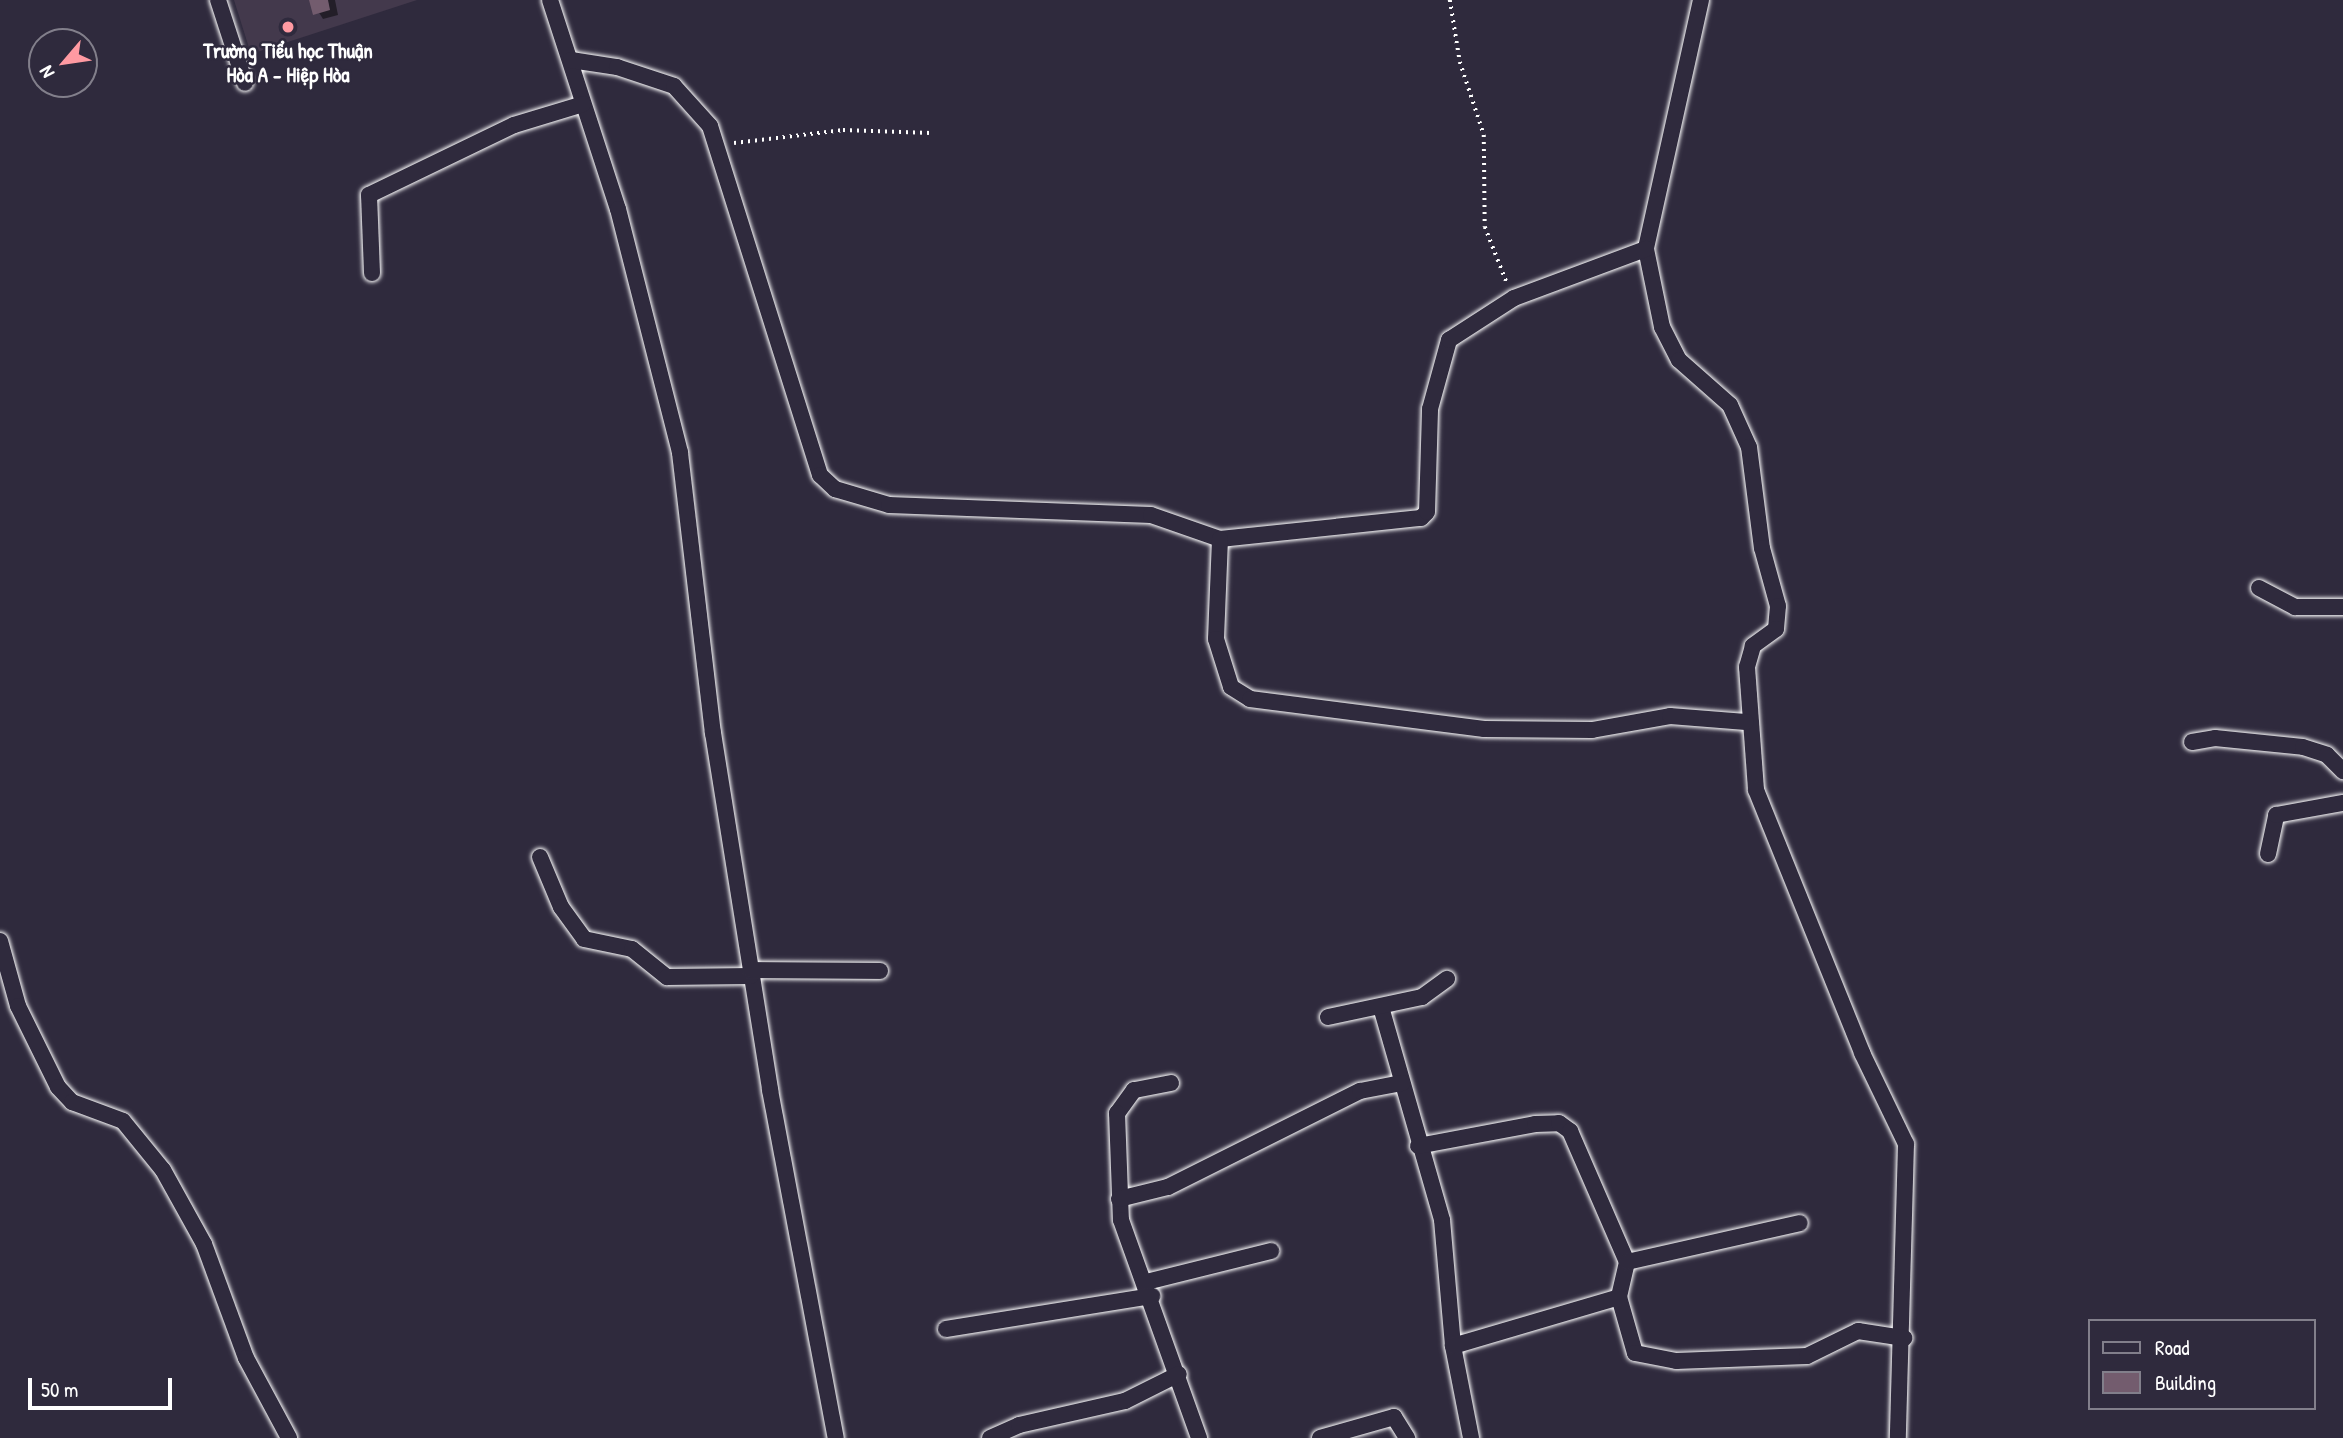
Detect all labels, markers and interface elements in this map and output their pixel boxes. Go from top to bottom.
marker: Trường Tiểu học Thuận Hòa A - Hiệp Hòa [280,19,296,35]
north arrow [28,28,98,98]
place label: Trường Tiểu học Thuận Hòa A - Hiệp Hòa [203,38,373,88]
text: N [33,61,60,83]
legend [2088,1319,2315,1410]
text: Road [2155,1333,2189,1362]
scale bar [32,1364,175,1408]
text: Building [2155,1368,2216,1397]
text: 50 m [41,1375,78,1404]

